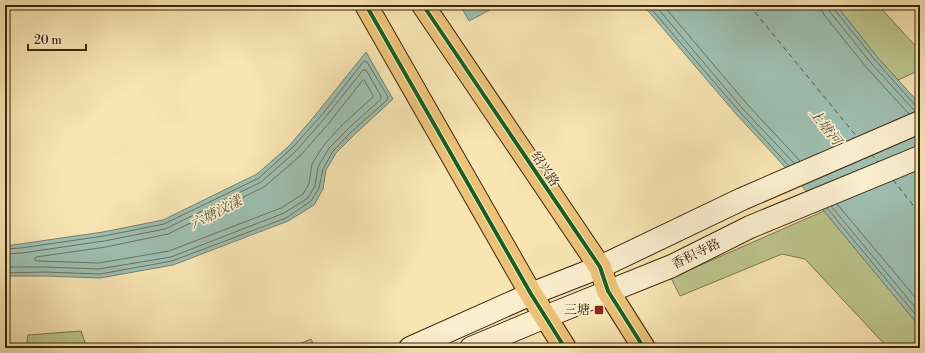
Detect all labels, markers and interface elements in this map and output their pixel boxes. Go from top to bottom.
scale bar [28,26,86,52]
text: 20 m [34,33,62,48]
water label: 上塘河 [805,105,847,151]
street label: 绍兴路 [527,148,563,190]
water label: 六塘汶漾 [187,191,247,234]
street label: 香积寺路 [669,235,723,273]
place label: 三塘 [564,302,590,318]
marker: 三塘 [593,304,605,316]

